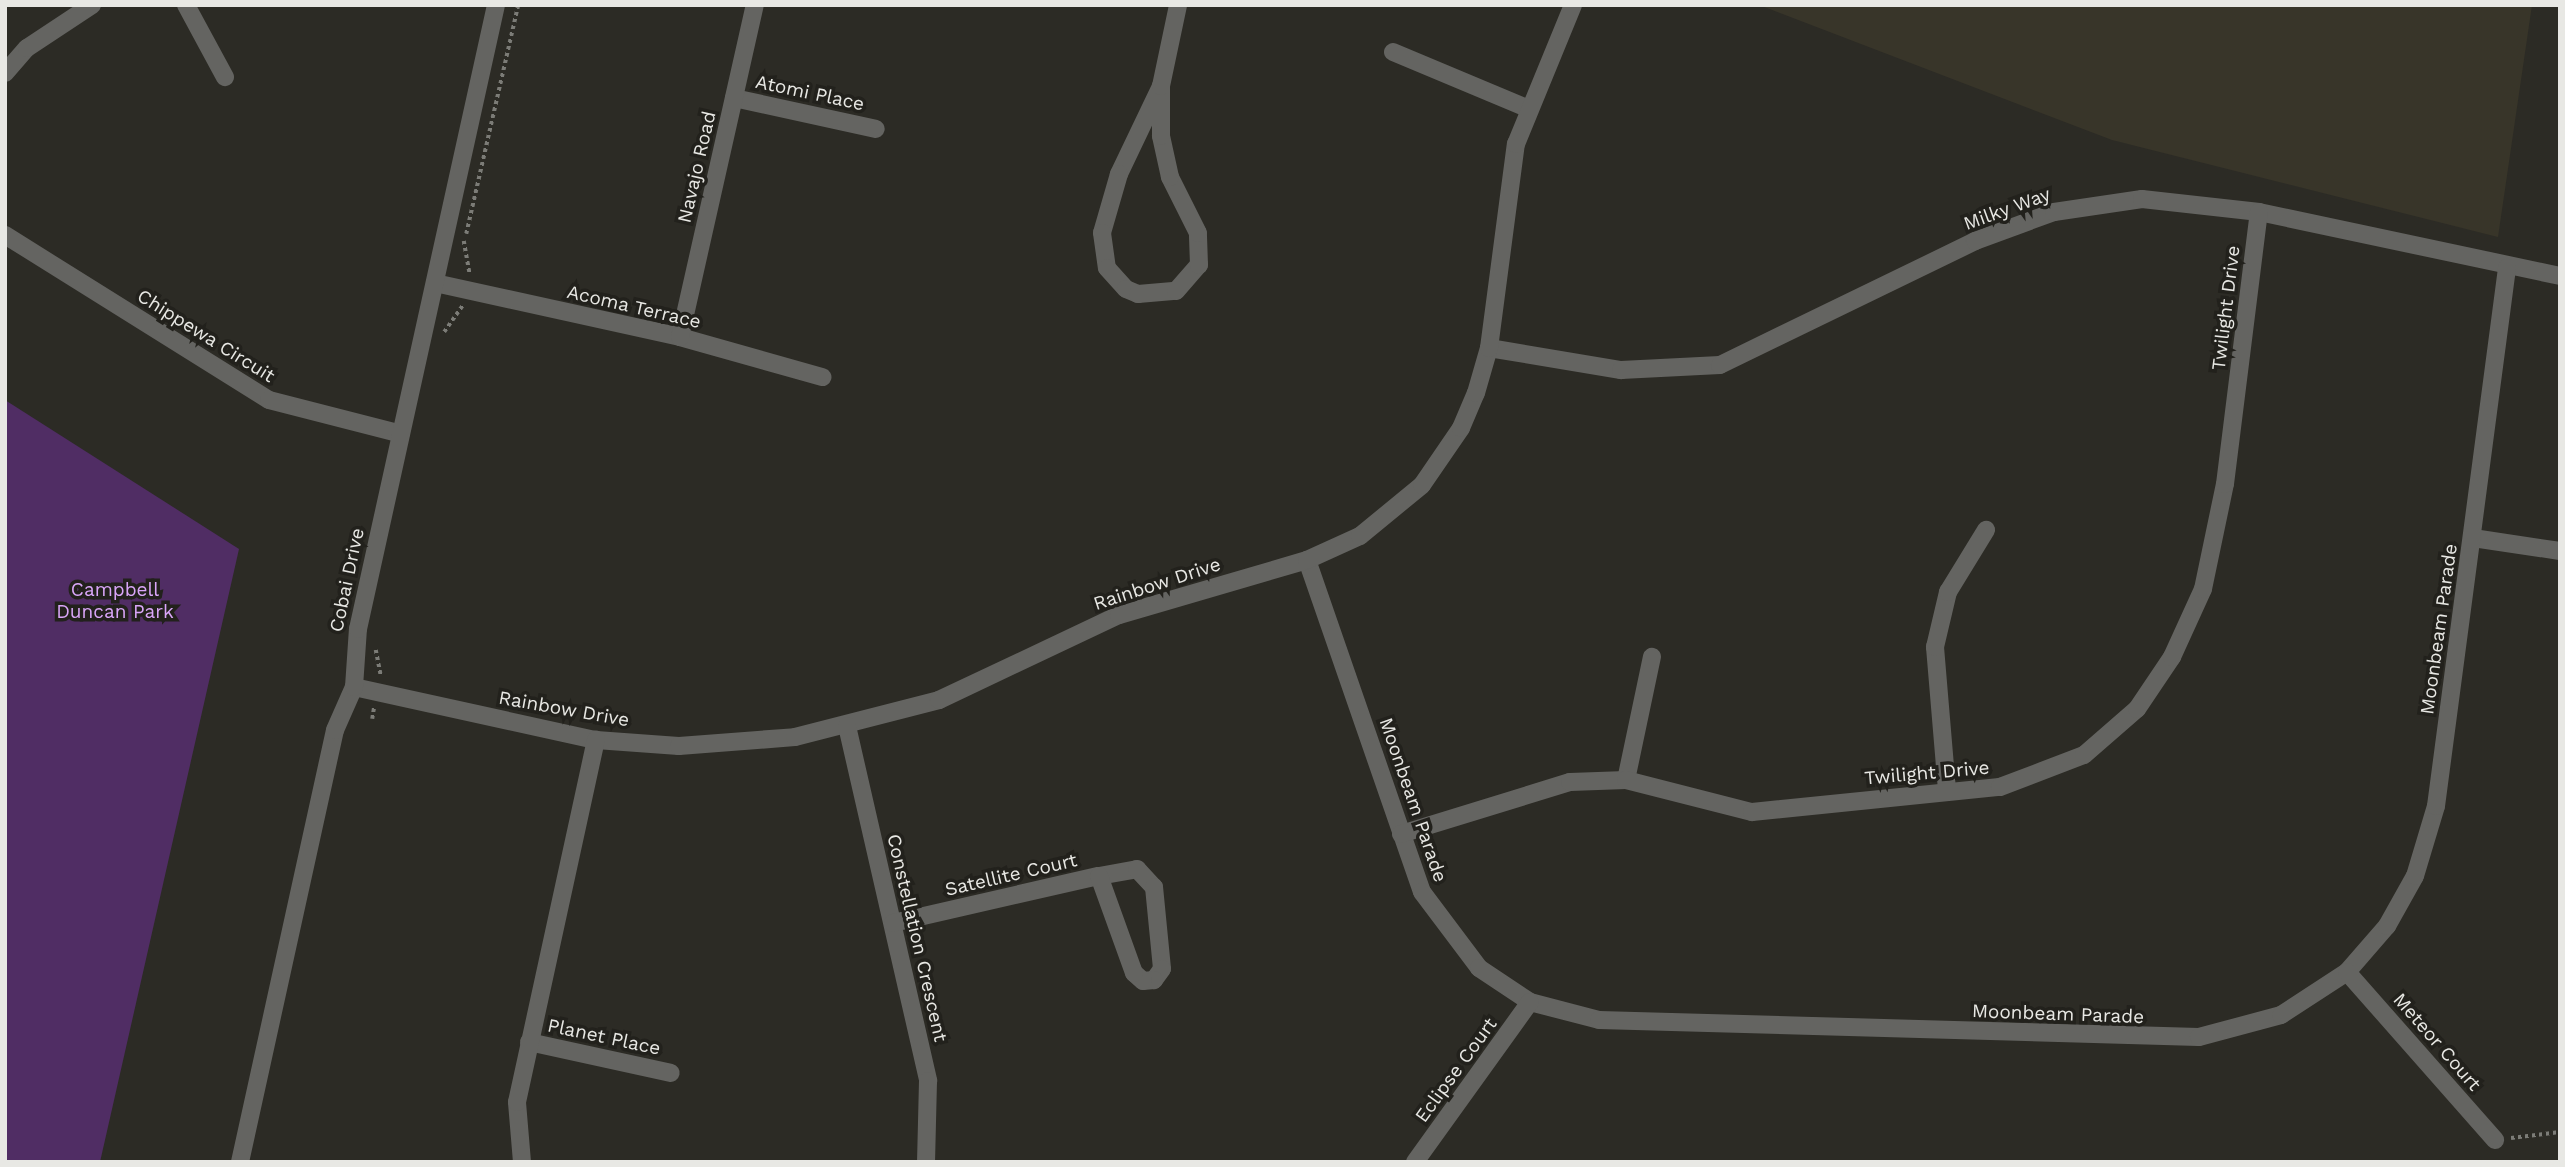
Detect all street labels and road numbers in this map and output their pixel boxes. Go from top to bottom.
street label: Atomi Place [754,70,866,116]
street label: Navajo Road [673,109,721,225]
street label: Milky Way [1960,183,2054,235]
street label: Twilight Drive [2207,244,2245,372]
street label: Acoma Terrace [564,280,704,334]
street label: Chippewa Circuit [133,284,279,388]
street label: Cobai Drive [325,526,369,634]
street label: Moonbeam Parade [2416,542,2462,716]
street label: Rainbow Drive [1090,553,1224,615]
street label: Rainbow Drive [497,686,631,732]
street label: Moonbeam Parade [1374,715,1452,885]
street label: Twilight Drive [1863,756,1991,790]
street label: Constellation Crescent [882,832,952,1044]
street label: Satellite Court [943,849,1079,901]
street label: Meteor Court [2388,988,2486,1096]
street label: Moonbeam Parade [1971,1000,2145,1028]
street label: Eclipse Court [1410,1013,1502,1127]
street label: Planet Place [545,1014,663,1060]

